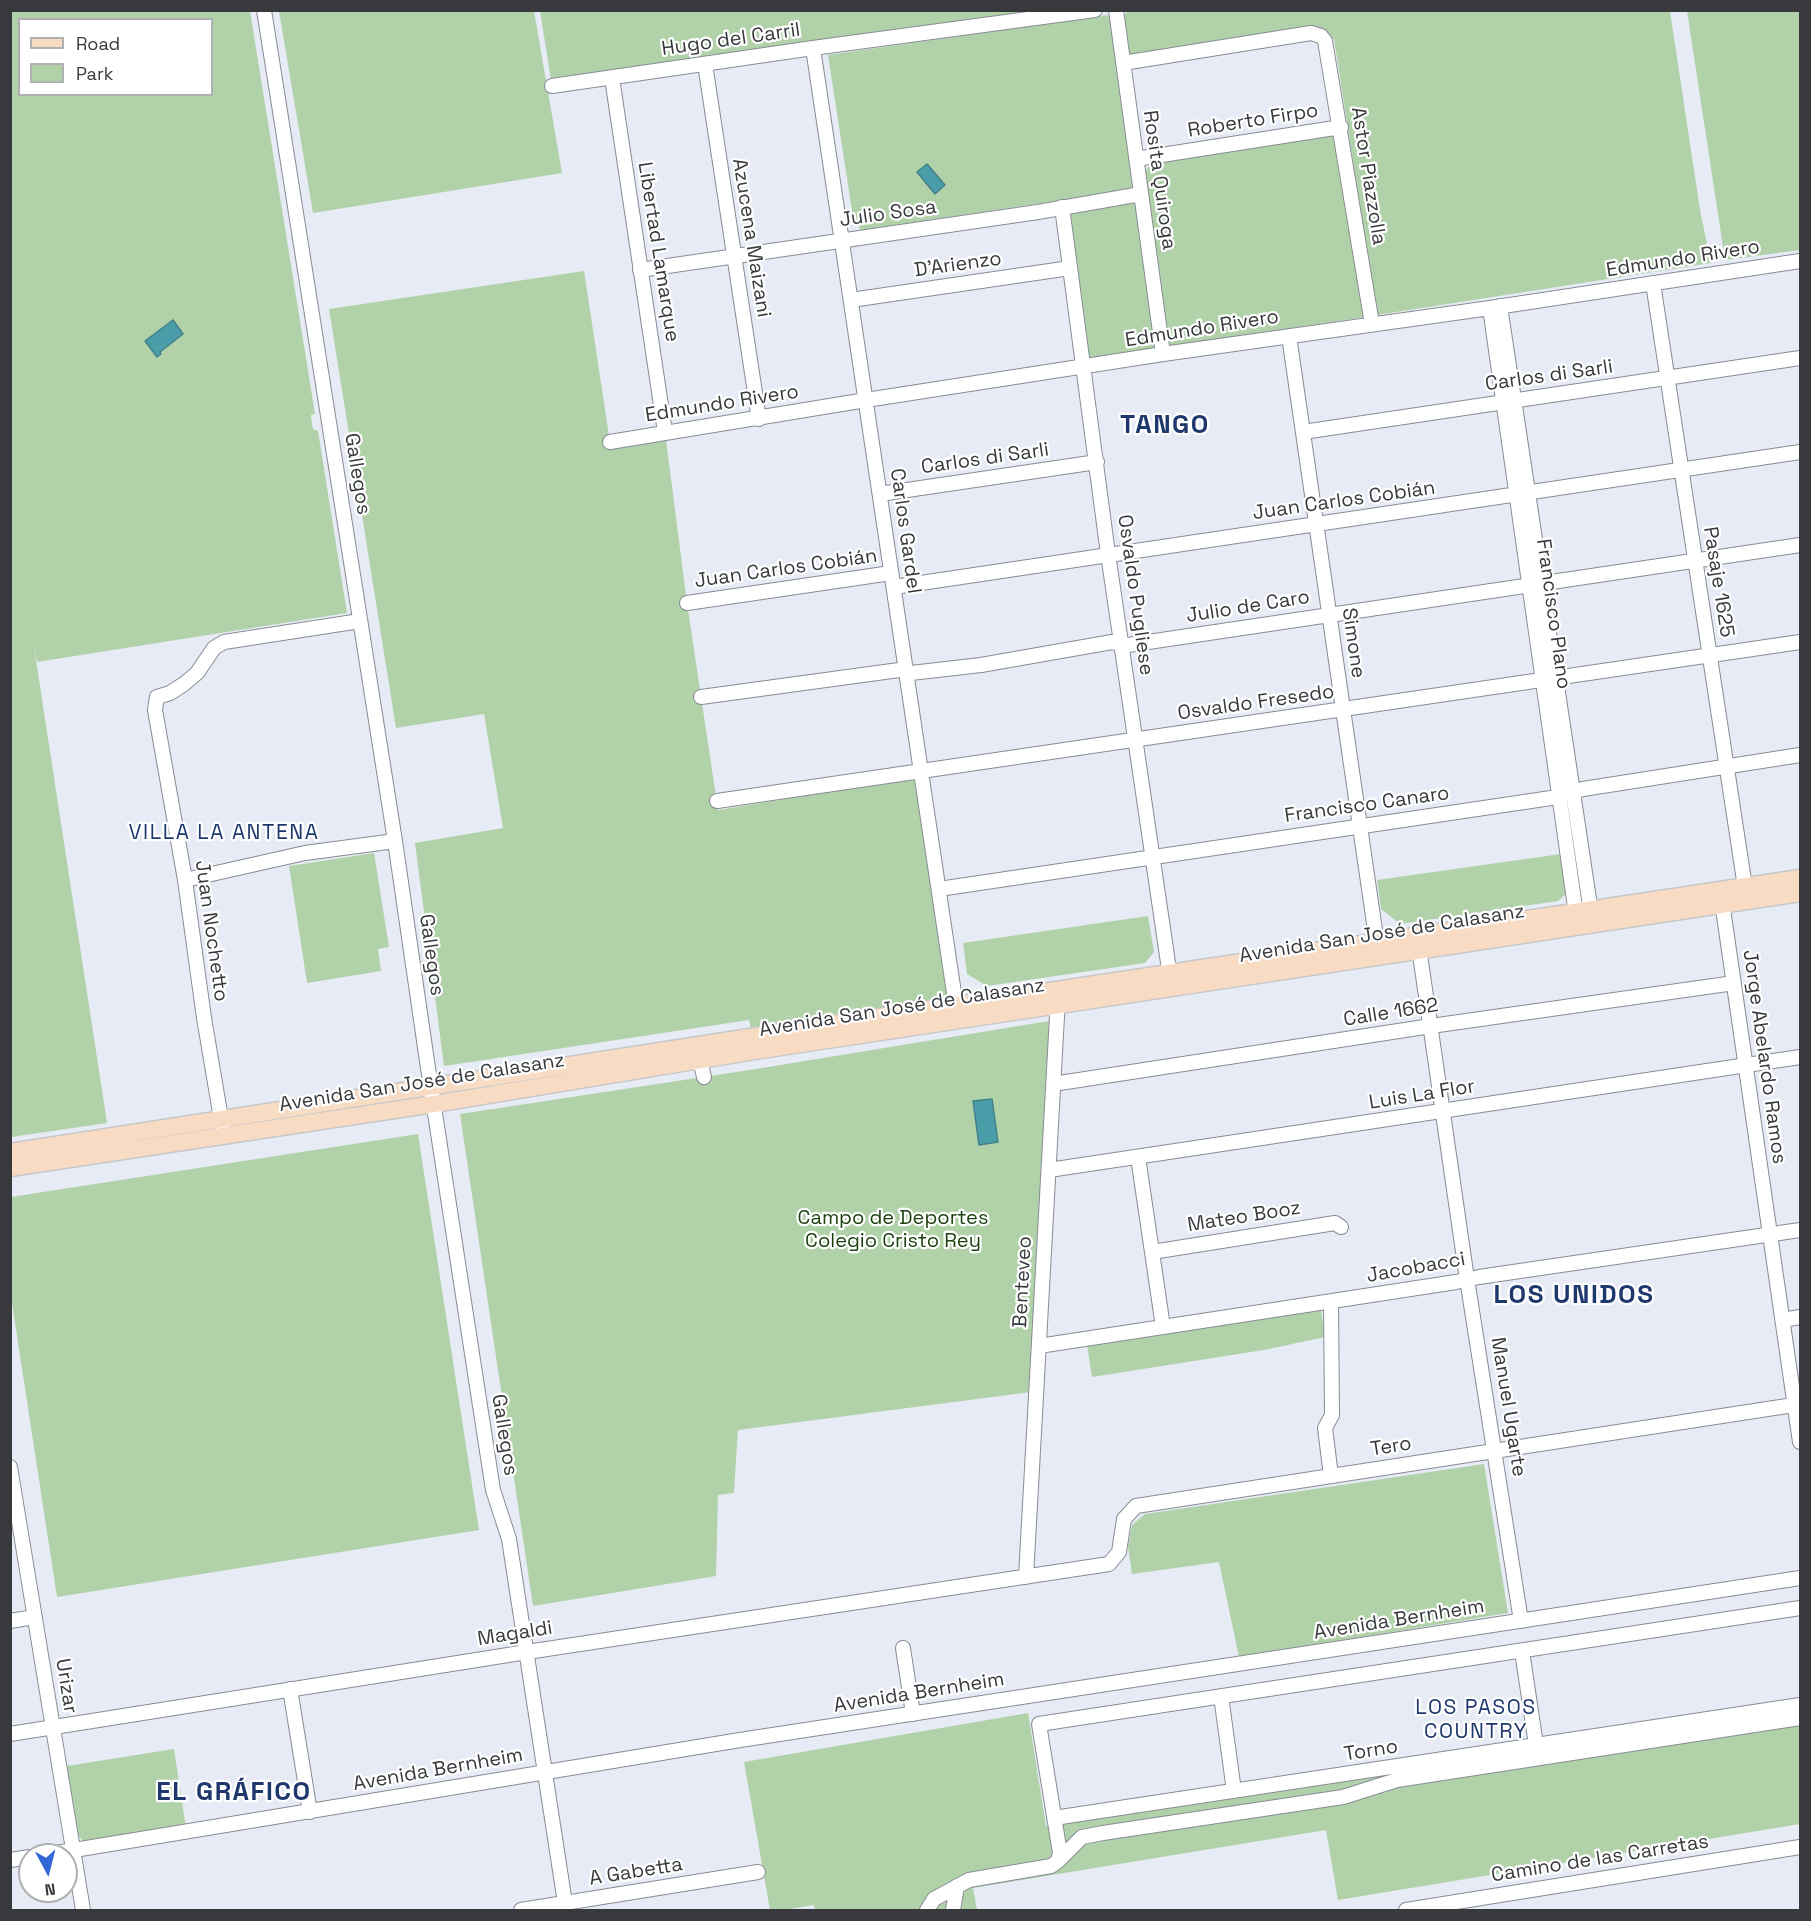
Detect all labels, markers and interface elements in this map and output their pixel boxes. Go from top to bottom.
legend [18,18,213,96]
street label: Hugo del Carril [660,18,802,62]
text: Road [76,32,120,55]
text: Park [76,62,113,85]
street label: Roberto Firpo [1186,99,1320,143]
street label: Astor Piazzolla [1345,105,1391,247]
street label: Rosita Quiroga [1137,109,1181,251]
street label: Azucena Maizani [727,157,775,319]
street label: Libertad Lamarque [632,160,684,344]
street label: Julio Sosa [838,195,938,233]
street label: Edmundo Rivero [1604,235,1762,283]
street label: D'Arienzo [913,247,1003,283]
street label: Edmundo Rivero [1123,305,1281,353]
street label: Carlos di Sarli [1484,355,1614,397]
street label: Edmundo Rivero [643,380,801,428]
district label: TANGO [1120,410,1210,442]
street label: Gallegos [339,432,375,516]
street label: Carlos di Sarli [920,438,1050,480]
street label: Carlos Gardel [884,467,926,595]
street label: Juan Carlos Cobián [1251,476,1437,526]
street label: Osvaldo Pugliese [1112,513,1158,677]
street label: Pasaje 1625 [1697,525,1739,639]
street label: Francisco Plano [1531,537,1575,691]
street label: Juan Carlos Cobián [693,544,879,594]
street label: Julio de Caro [1185,585,1311,629]
street label: Simone [1336,606,1370,680]
street label: Osvaldo Fresedo [1176,680,1336,726]
street label: Francisco Canaro [1283,782,1451,828]
district label: VILLA LA ANTENA [129,820,319,846]
street label: Juan Nochetto [189,859,233,1003]
street label: Avenida San José de Calasanz [1238,900,1526,968]
street label: Gallegos [413,913,449,997]
street label: Jorge Abelardo Ramos [1737,948,1791,1166]
street label: Avenida San José de Calasanz [758,974,1046,1042]
street label: Calle 1662 [1342,994,1440,1032]
street label: Avenida San José de Calasanz [278,1049,566,1117]
street label: Luis La Flor [1367,1075,1477,1115]
street label: Mateo Booz [1186,1196,1302,1238]
park label: Campo de Deportes Colegio Cristo Rey [798,1207,988,1254]
street label: Benteveo [1009,1235,1037,1329]
street label: Jacobacci [1365,1248,1467,1288]
district label: LOS UNIDOS [1494,1280,1654,1312]
street label: Manuel Ugarte [1485,1336,1531,1478]
street label: Gallegos [486,1393,522,1477]
street label: Tero [1369,1432,1413,1462]
street label: Avenida Bernheim [1312,1595,1486,1645]
street label: Magaldi [476,1616,554,1652]
street label: Urizar [50,1657,82,1715]
street label: Avenida Bernheim [832,1668,1006,1718]
district label: LOS PASOS COUNTRY [1415,1695,1537,1745]
street label: Torno [1342,1735,1400,1767]
street label: Avenida Bernheim [351,1743,525,1797]
district label: EL GRÁFICO [156,1777,312,1809]
street label: Camino de las Carretas [1490,1830,1710,1888]
north arrow [18,1843,78,1903]
street label: A Gabetta [588,1853,684,1891]
text: N [43,1878,57,1900]

